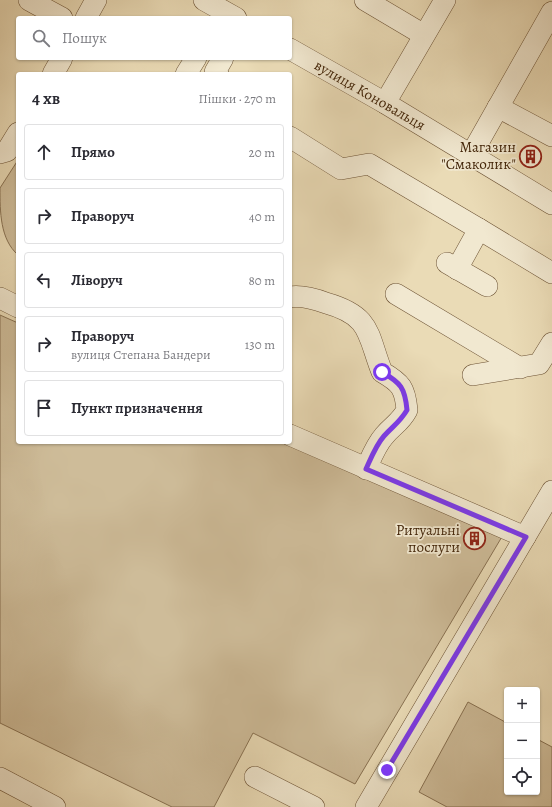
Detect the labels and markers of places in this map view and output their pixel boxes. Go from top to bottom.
place label: Магазин "Смаколик" [441,137,516,174]
building icon: Магазин "Смаколик" [518,143,544,169]
place label: Ритуальні послуги [396,520,460,557]
building icon: Ритуальні послуги [462,526,488,552]

